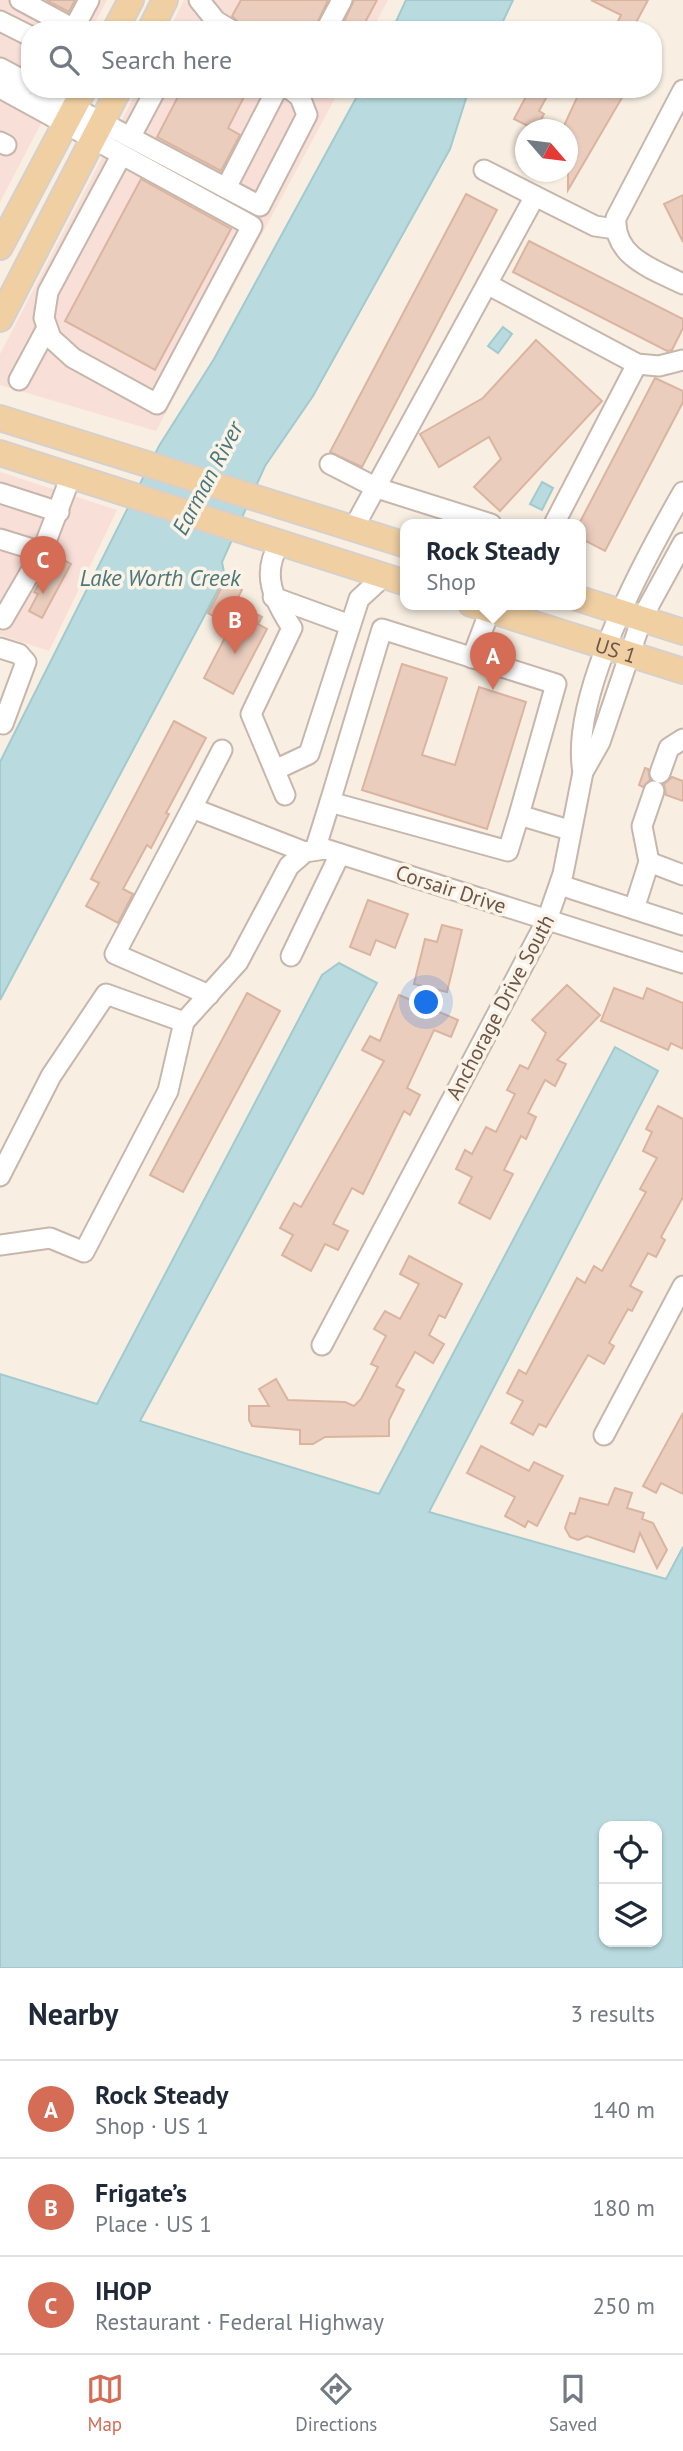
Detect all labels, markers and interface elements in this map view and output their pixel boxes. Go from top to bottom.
search box [21,21,662,98]
icon: search [45,41,83,79]
text: Search here [101,43,232,76]
north arrow [515,119,578,182]
water label: Earman River [165,415,250,540]
popup [400,519,586,610]
text: Rock Steady [426,534,560,567]
pin: C [20,536,66,594]
water label: Lake Worth Creek [80,563,242,592]
text: Shop [426,567,476,596]
pin: B [212,596,258,654]
street label: US 1 [592,631,640,669]
pin: A [470,632,516,690]
street label: Corsair Drive [392,858,510,920]
street label: Anchorage Drive South [440,910,560,1104]
your location [409,985,443,1019]
map controls [599,1821,662,1947]
button: locate [599,1821,662,1884]
button: layers [599,1884,662,1947]
text: Nearby [28,1994,118,2033]
text: 3 results [571,1999,655,2028]
text: Rock Steady [95,2078,228,2111]
text: A [44,2095,58,2124]
text: 140 m [593,2095,655,2124]
text: Shop · US 1 [95,2111,209,2140]
text: Frigate’s [95,2176,187,2209]
text: B [44,2193,58,2222]
text: 180 m [593,2193,655,2222]
text: Place · US 1 [95,2209,212,2238]
text: IHOP [95,2274,152,2307]
text: C [45,2291,57,2320]
text: 250 m [593,2291,655,2320]
text: Restaurant · Federal Highway [95,2307,384,2336]
tab: Map [86,2370,124,2436]
tab: Directions [295,2370,377,2436]
tab: Saved [549,2370,597,2436]

